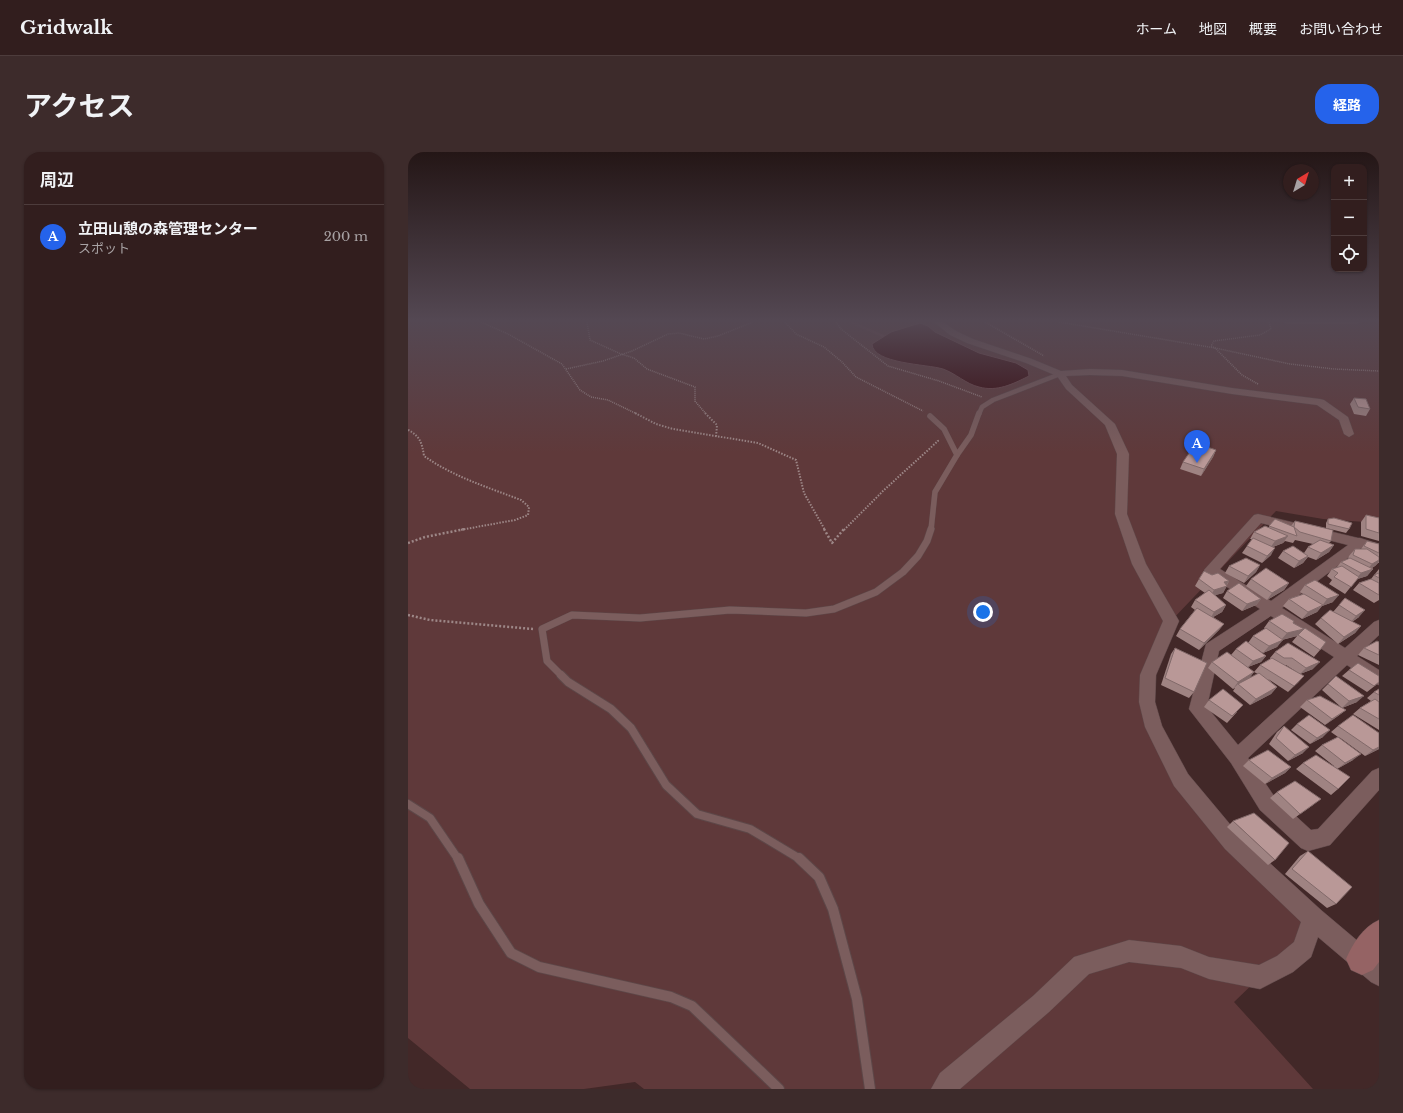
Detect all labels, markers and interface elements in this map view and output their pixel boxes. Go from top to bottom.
text: Gridwalk [20,16,113,39]
text: ホーム [1135,20,1177,38]
text: 地図 [1199,20,1227,38]
text: 概要 [1249,20,1277,38]
text: お問い合わせ [1299,20,1383,38]
button: 経路 [1315,84,1379,124]
text: アクセス [24,89,135,124]
north arrow [1283,164,1319,200]
map controls [1331,164,1367,272]
button: + [1331,164,1367,200]
text: 周辺 [40,170,74,191]
button: − [1331,200,1367,236]
text: 立田山憩の森管理センター [78,219,258,238]
text: A [48,228,58,245]
text: 200 m [324,228,368,245]
button: locate [1331,236,1367,272]
text: スポット [78,240,130,257]
pin: A [1184,430,1210,463]
your location [973,602,993,622]

